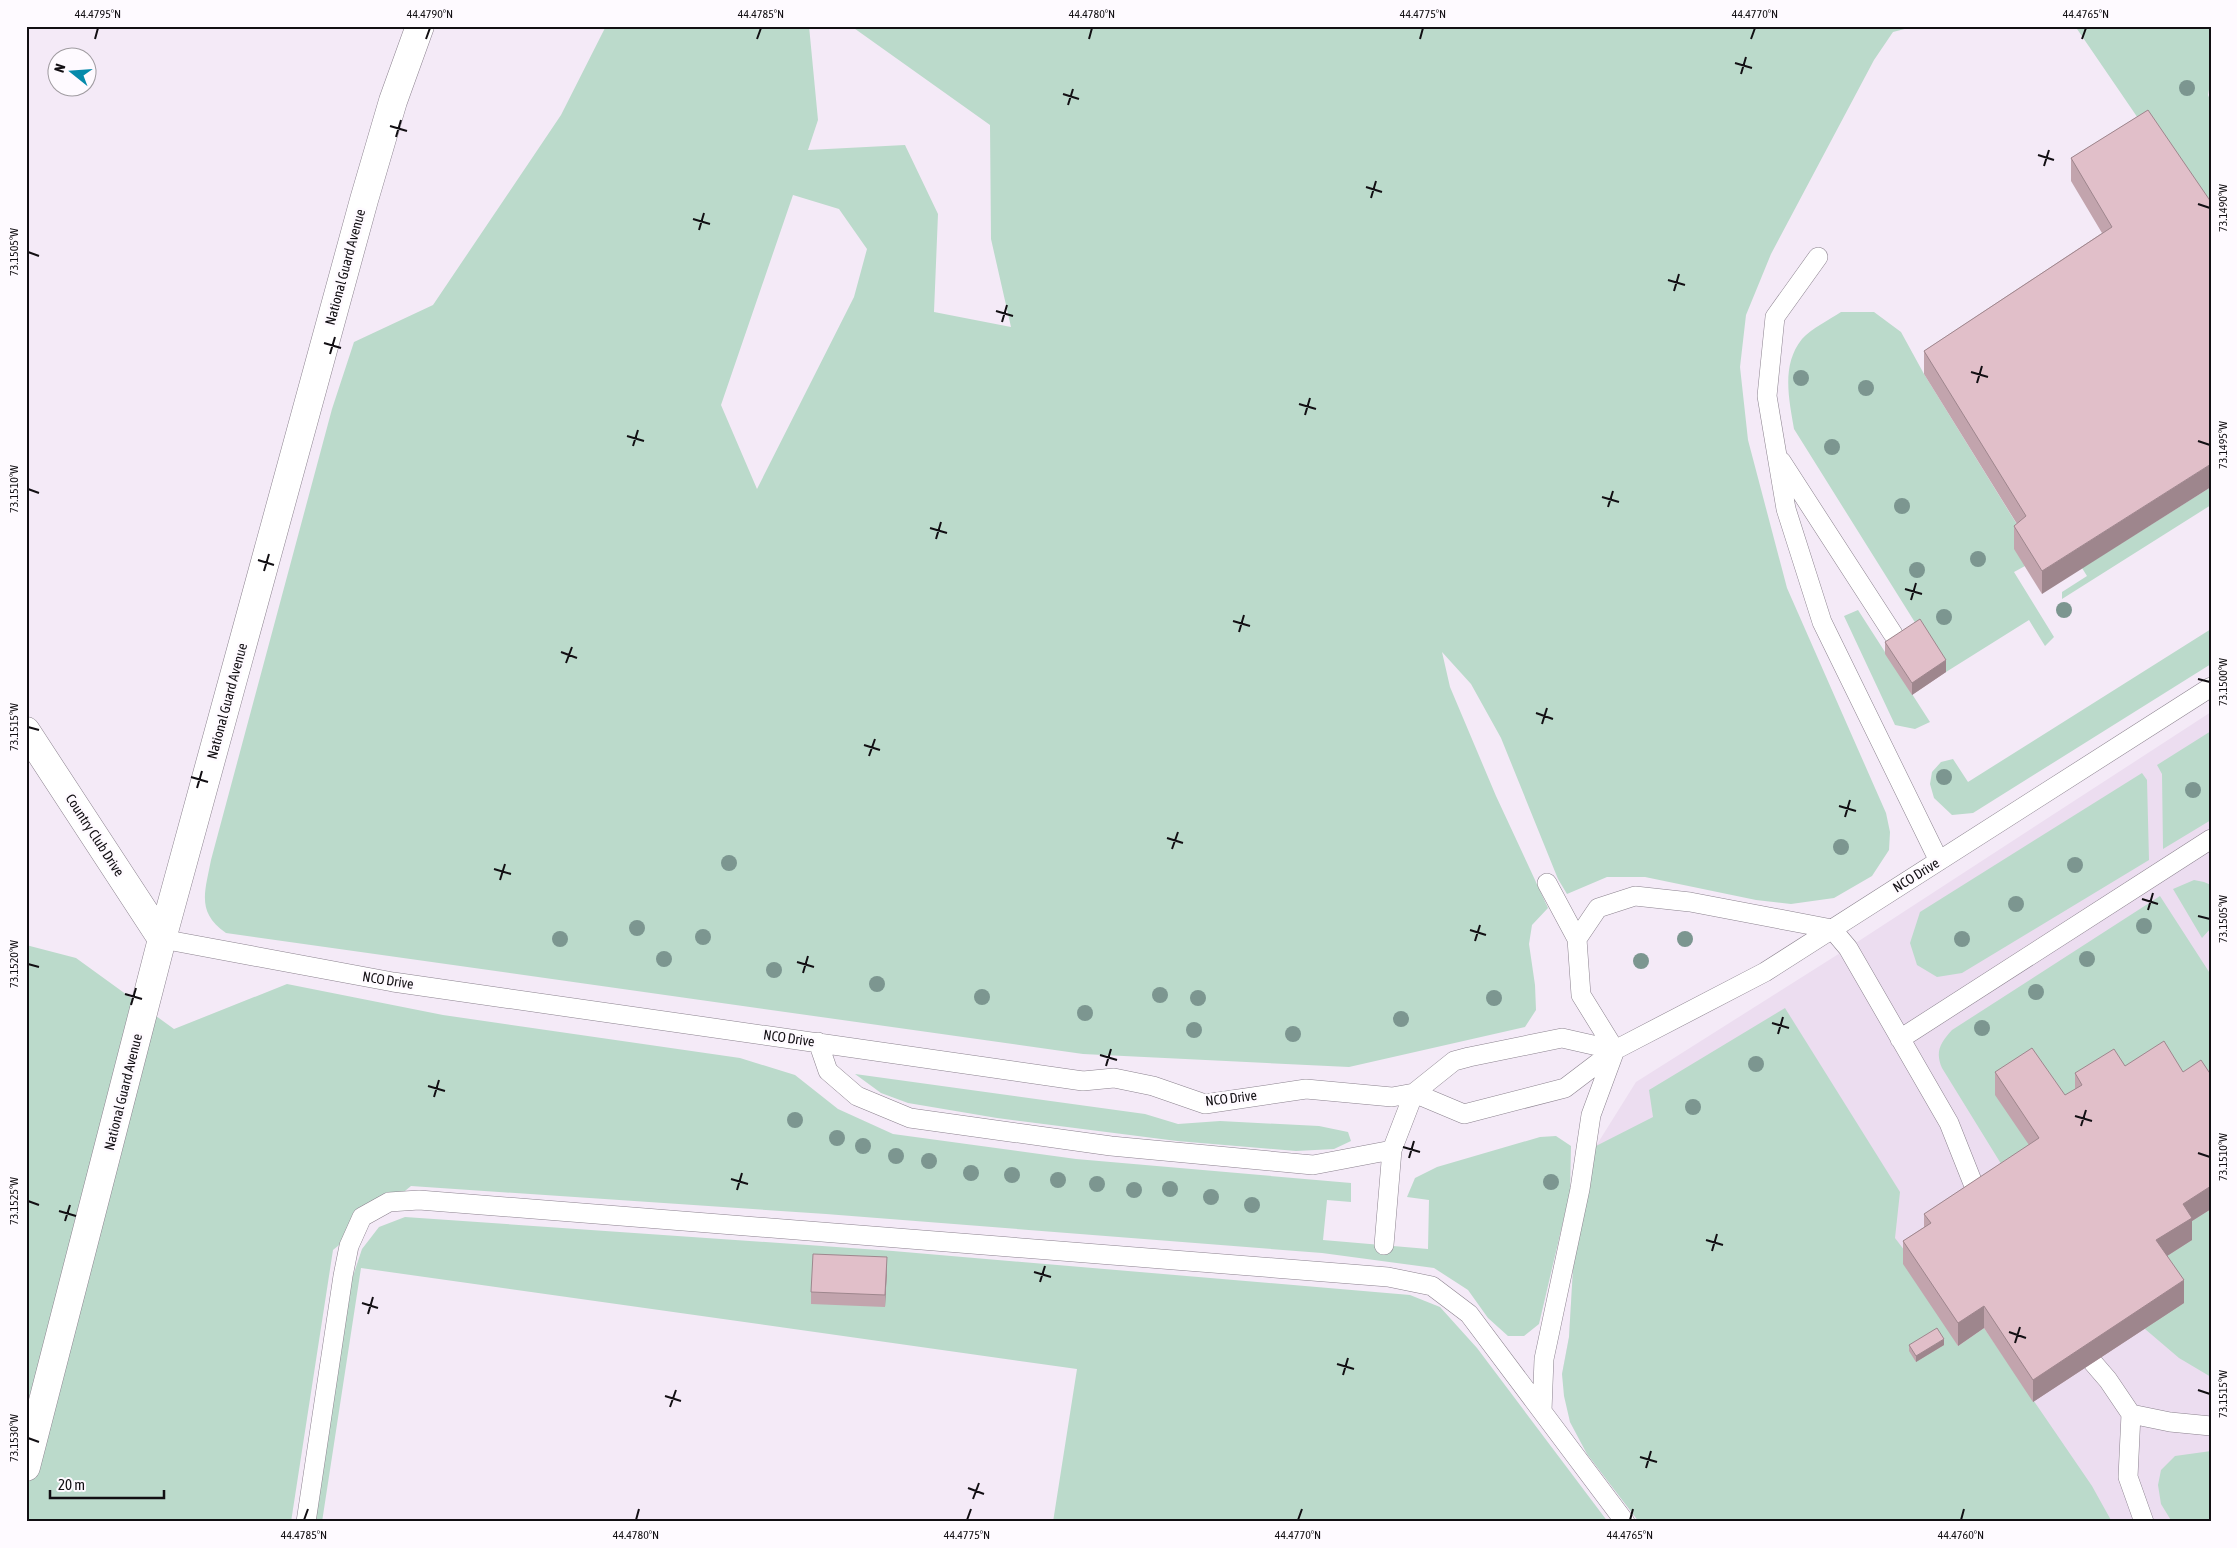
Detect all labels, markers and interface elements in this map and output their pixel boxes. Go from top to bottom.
text: 44.4795°N [75,7,121,21]
text: 44.4790°N [407,7,453,21]
text: 44.4785°N [738,7,784,21]
text: 44.4780°N [1069,7,1115,21]
text: 44.4775°N [1400,7,1446,21]
text: 44.4770°N [1732,7,1778,21]
text: 44.4765°N [2063,7,2109,21]
north arrow [48,48,98,98]
text: N [51,62,68,74]
text: 73.1490°W [2216,184,2230,232]
street label: National Guard Avenue [322,207,368,327]
text: 73.1505°W [7,228,21,276]
text: 73.1495°W [2216,421,2230,469]
text: 73.1510°W [7,465,21,513]
street label: National Guard Avenue [204,641,250,761]
text: 73.1500°W [2216,658,2230,706]
text: 73.1515°W [7,703,21,751]
street label: Country Club Drive [62,791,128,879]
street label: NCO Drive [1890,855,1942,895]
text: 73.1505°W [2216,895,2230,943]
text: 73.1520°W [7,940,21,988]
street label: NCO Drive [361,968,415,992]
street label: NCO Drive [762,1026,816,1050]
street label: National Guard Avenue [101,1032,145,1152]
street label: NCO Drive [1204,1087,1258,1109]
text: 73.1510°W [2216,1133,2230,1181]
text: 73.1525°W [7,1177,21,1225]
text: 73.1515°W [2216,1370,2230,1418]
text: 73.1530°W [7,1414,21,1462]
scale bar [50,1468,164,1500]
text: 20 m [58,1476,85,1493]
text: 44.4785°N [281,1528,327,1542]
text: 44.4780°N [613,1528,659,1542]
text: 44.4775°N [944,1528,990,1542]
text: 44.4770°N [1275,1528,1321,1542]
text: 44.4765°N [1607,1528,1653,1542]
text: 44.4760°N [1938,1528,1984,1542]

